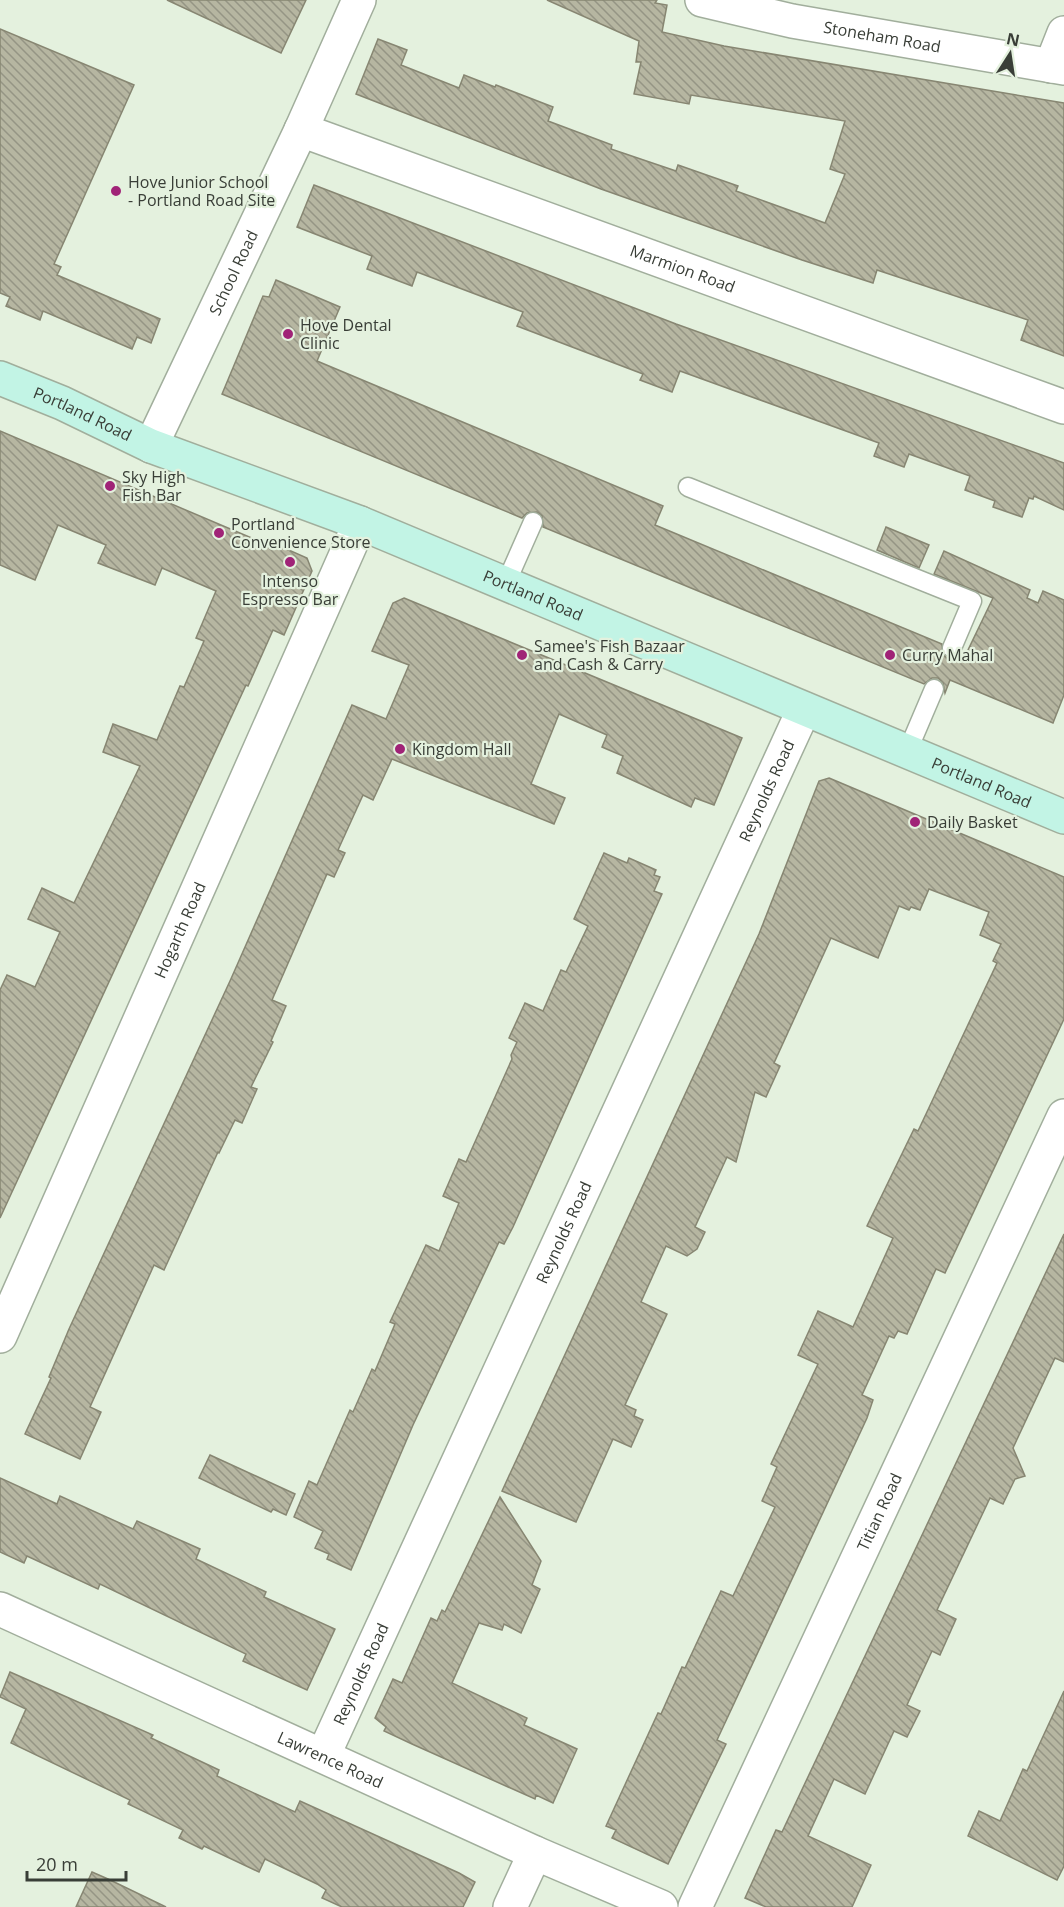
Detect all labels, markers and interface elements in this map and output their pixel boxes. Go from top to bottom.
street label: Stoneham Road [822,16,943,58]
north arrow [980,24,1040,84]
text: N [1004,27,1022,51]
place label: Hove Junior School - Portland Road Site [128,171,275,211]
marker: Hove Junior School - Portland Road Site [109,184,123,198]
street label: School Road [204,226,263,319]
street label: Marmion Road [627,239,738,298]
place label: Hove Dental Clinic [300,314,392,354]
marker: Hove Dental Clinic [281,327,295,341]
street label: Portland Road [30,382,136,446]
place label: Sky High Fish Bar [122,466,186,506]
marker: Sky High Fish Bar [103,479,117,493]
place label: Portland Convenience Store [231,513,371,553]
marker: Portland Convenience Store [212,526,226,540]
marker: Intenso Espresso Bar [283,555,297,569]
street label: Portland Road [480,565,586,626]
place label: Intenso Espresso Bar [242,570,339,610]
place label: Samee's Fish Bazaar and Cash & Carry [534,635,685,675]
place label: Curry Mahal [902,644,993,666]
marker: Samee's Fish Bazaar and Cash & Carry [515,648,529,662]
marker: Curry Mahal [883,648,897,662]
street label: Reynolds Road [733,736,799,845]
place label: Kingdom Hall [412,738,511,760]
marker: Kingdom Hall [393,742,407,756]
street label: Portland Road [928,752,1035,813]
place label: Daily Basket [927,811,1018,833]
marker: Daily Basket [908,815,922,829]
street label: Hogarth Road [149,878,211,982]
street label: Reynolds Road [531,1178,597,1287]
street label: Titian Road [852,1469,907,1554]
street label: Reynolds Road [328,1619,394,1729]
street label: Lawrence Road [274,1726,387,1793]
scale bar [27,1844,126,1882]
text: 20 m [36,1852,78,1876]

